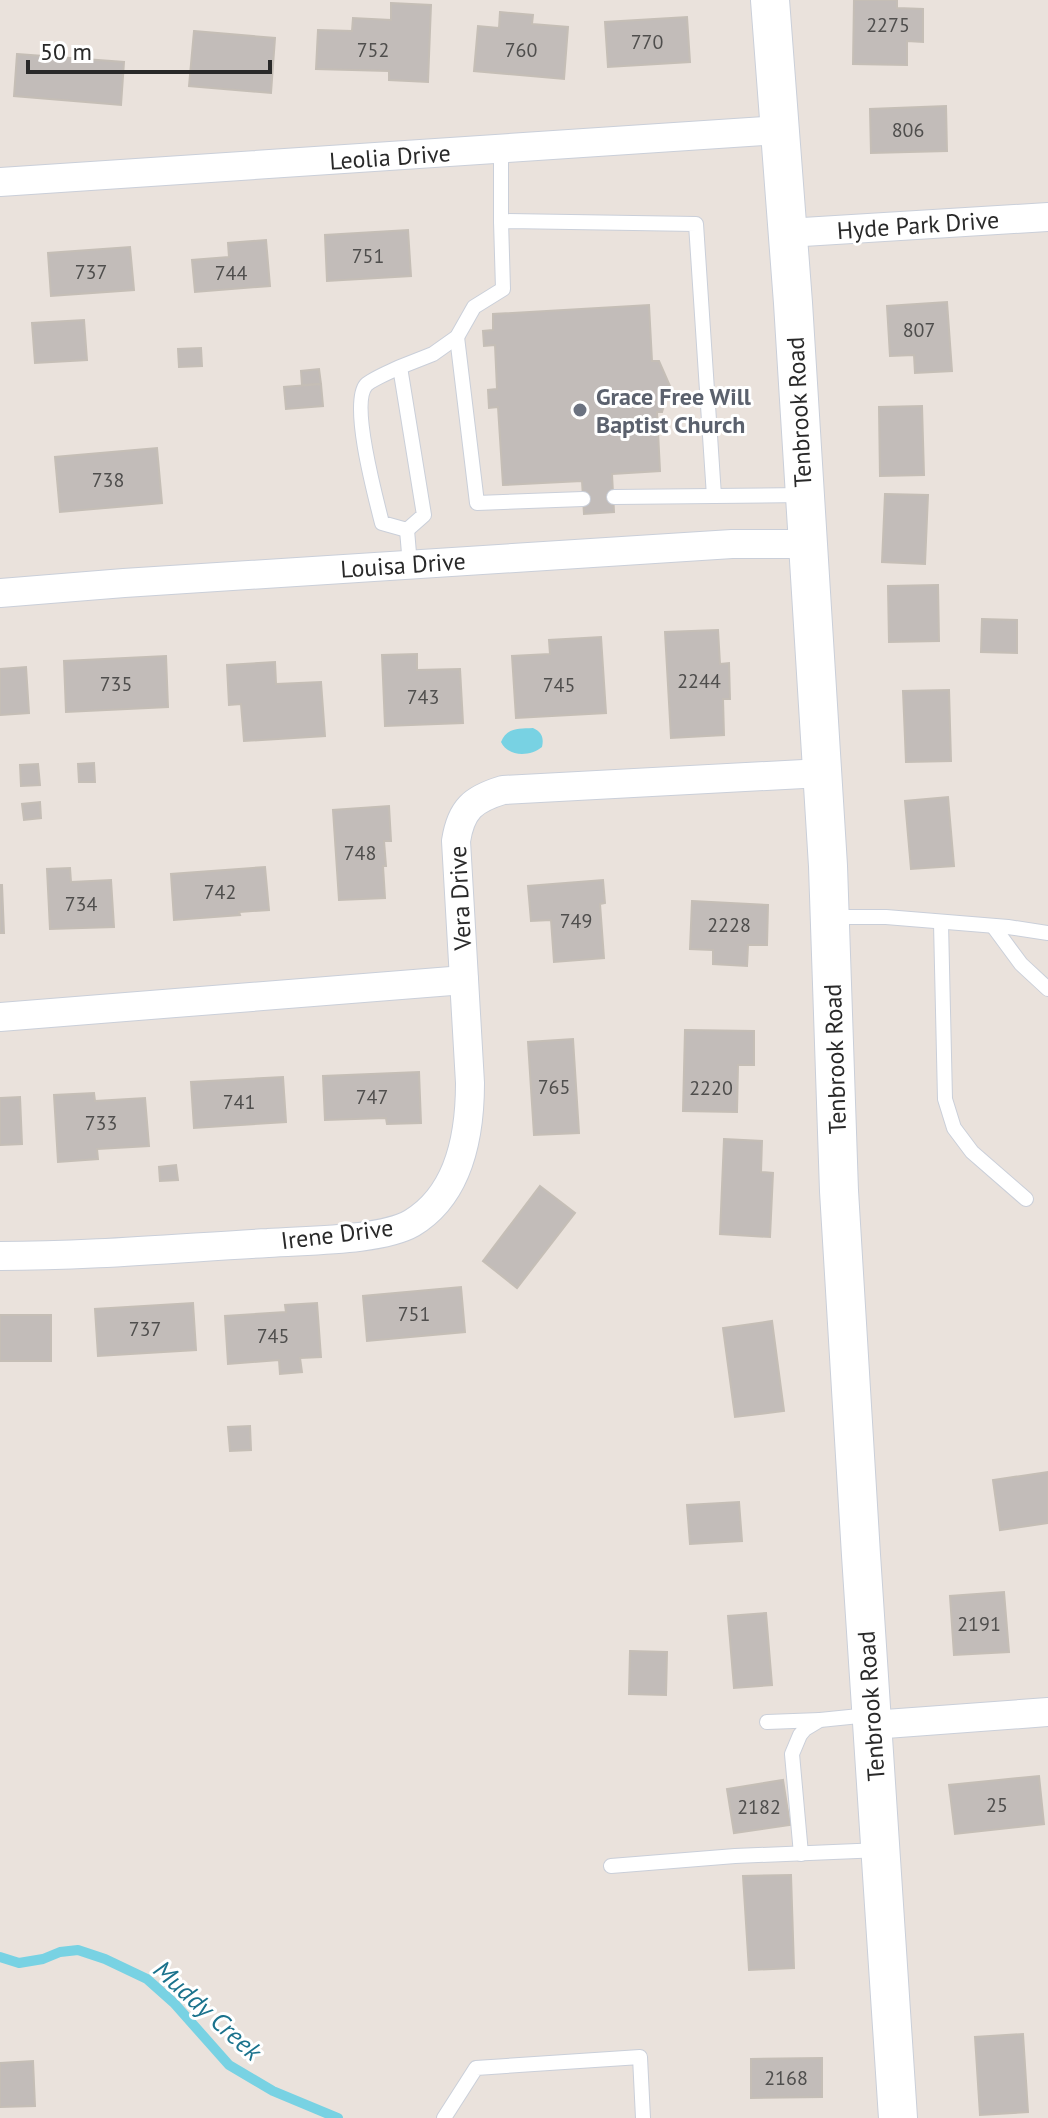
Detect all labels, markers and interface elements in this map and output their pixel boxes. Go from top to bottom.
house number: 2275 [866,12,910,38]
scale bar [28,24,270,74]
house number: 770 [631,29,663,55]
text: 50 m [40,36,92,67]
house number: 752 [357,37,389,63]
house number: 760 [505,37,537,63]
house number: 806 [892,117,924,143]
street label: Leolia Drive [328,137,452,177]
street label: Hyde Park Drive [836,204,1000,246]
house number: 751 [352,243,384,269]
house number: 737 [75,259,107,285]
house number: 744 [215,260,247,286]
house number: 807 [903,317,935,343]
street label: Tenbrook Road [780,336,818,488]
place label: Grace Free Will Baptist Church [596,381,752,440]
marker: Grace Free Will Baptist Church [571,401,589,419]
house number: 738 [92,467,124,493]
street label: Louisa Drive [339,545,467,585]
house number: 2244 [677,668,721,694]
house number: 735 [100,671,132,697]
house number: 745 [543,672,575,698]
house number: 743 [407,684,439,710]
house number: 748 [344,840,376,866]
street label: Vera Drive [442,845,478,952]
house number: 742 [204,879,236,905]
house number: 734 [65,891,97,917]
house number: 749 [560,908,592,934]
house number: 2228 [707,912,751,938]
street label: Tenbrook Road [817,983,853,1135]
house number: 765 [538,1074,570,1100]
house number: 2220 [689,1075,733,1101]
house number: 747 [356,1084,388,1110]
house number: 741 [223,1089,255,1115]
house number: 733 [85,1110,117,1136]
street label: Irene Drive [279,1212,395,1256]
house number: 751 [398,1301,430,1327]
house number: 737 [129,1316,161,1342]
house number: 745 [257,1323,289,1349]
house number: 2191 [957,1611,1001,1637]
street label: Tenbrook Road [850,1630,892,1782]
house number: 25 [986,1792,1008,1818]
house number: 2182 [737,1794,781,1820]
water label: Muddy Creek [147,1953,270,2068]
house number: 2168 [764,2065,808,2091]

